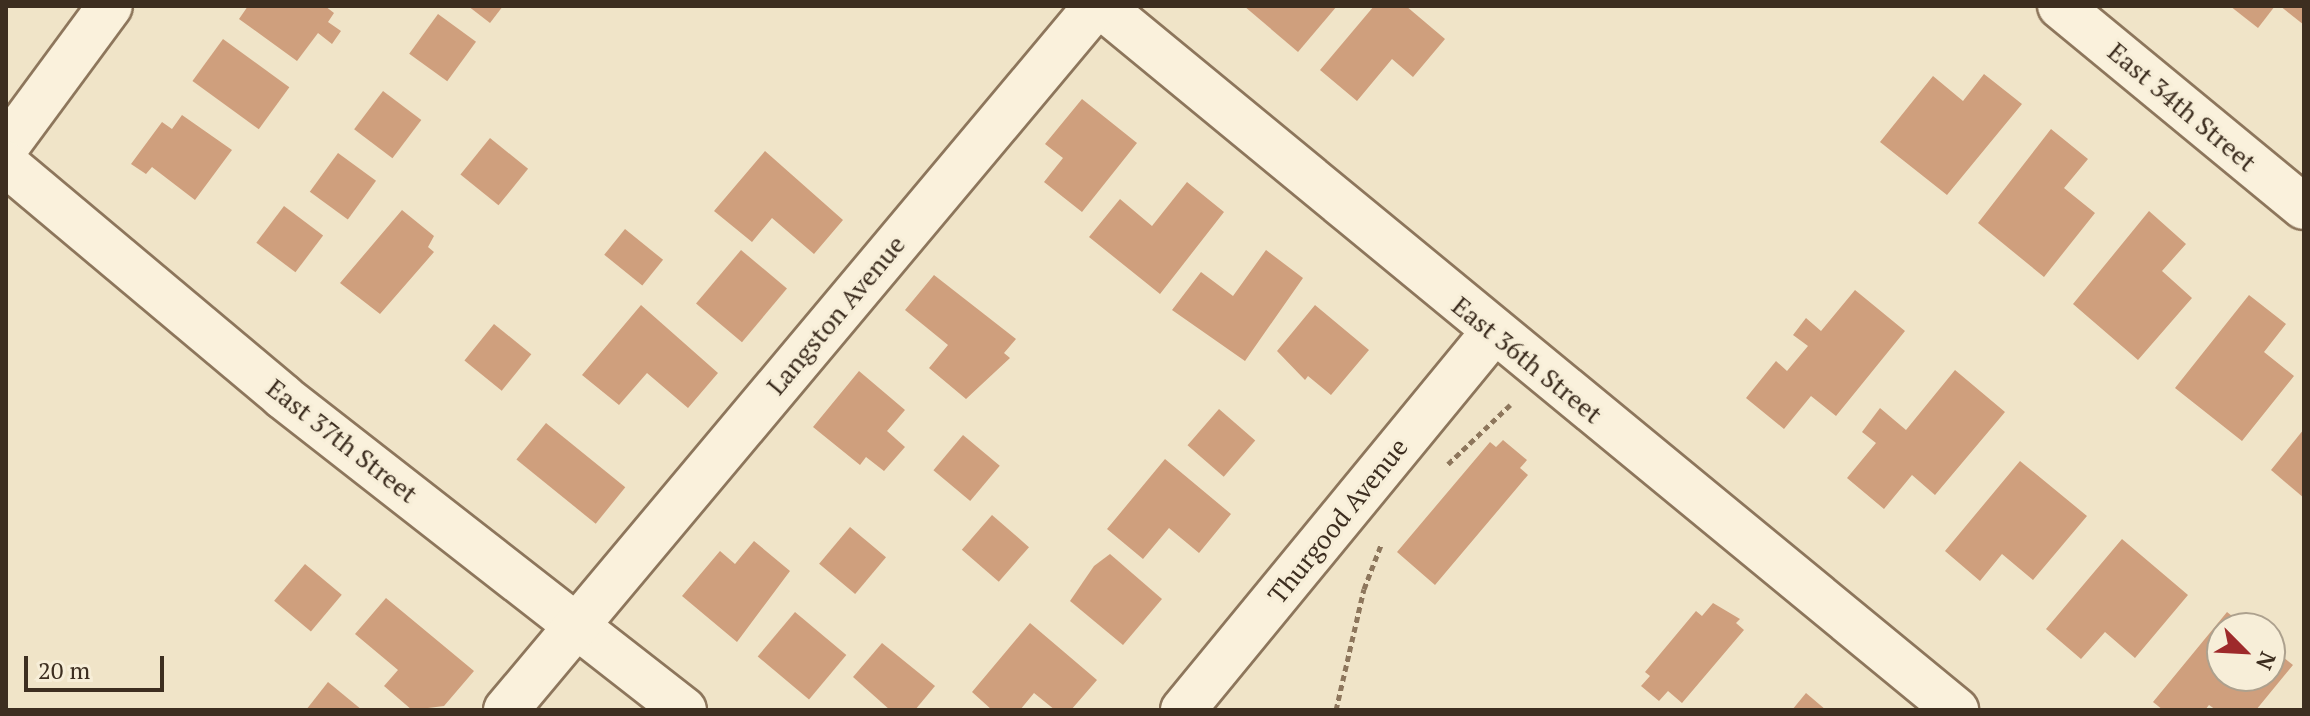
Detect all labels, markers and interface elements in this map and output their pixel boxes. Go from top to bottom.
street label: East 34th Street [2102,36,2262,178]
street label: Langston Avenue [760,229,912,401]
street label: East 36th Street [1446,290,1608,430]
street label: East 37th Street [260,372,424,510]
street label: Thurgood Avenue [1262,432,1414,610]
north arrow [2206,612,2286,692]
scale bar [28,640,168,690]
text: N [2250,648,2283,675]
text: 20 m [38,654,90,686]

